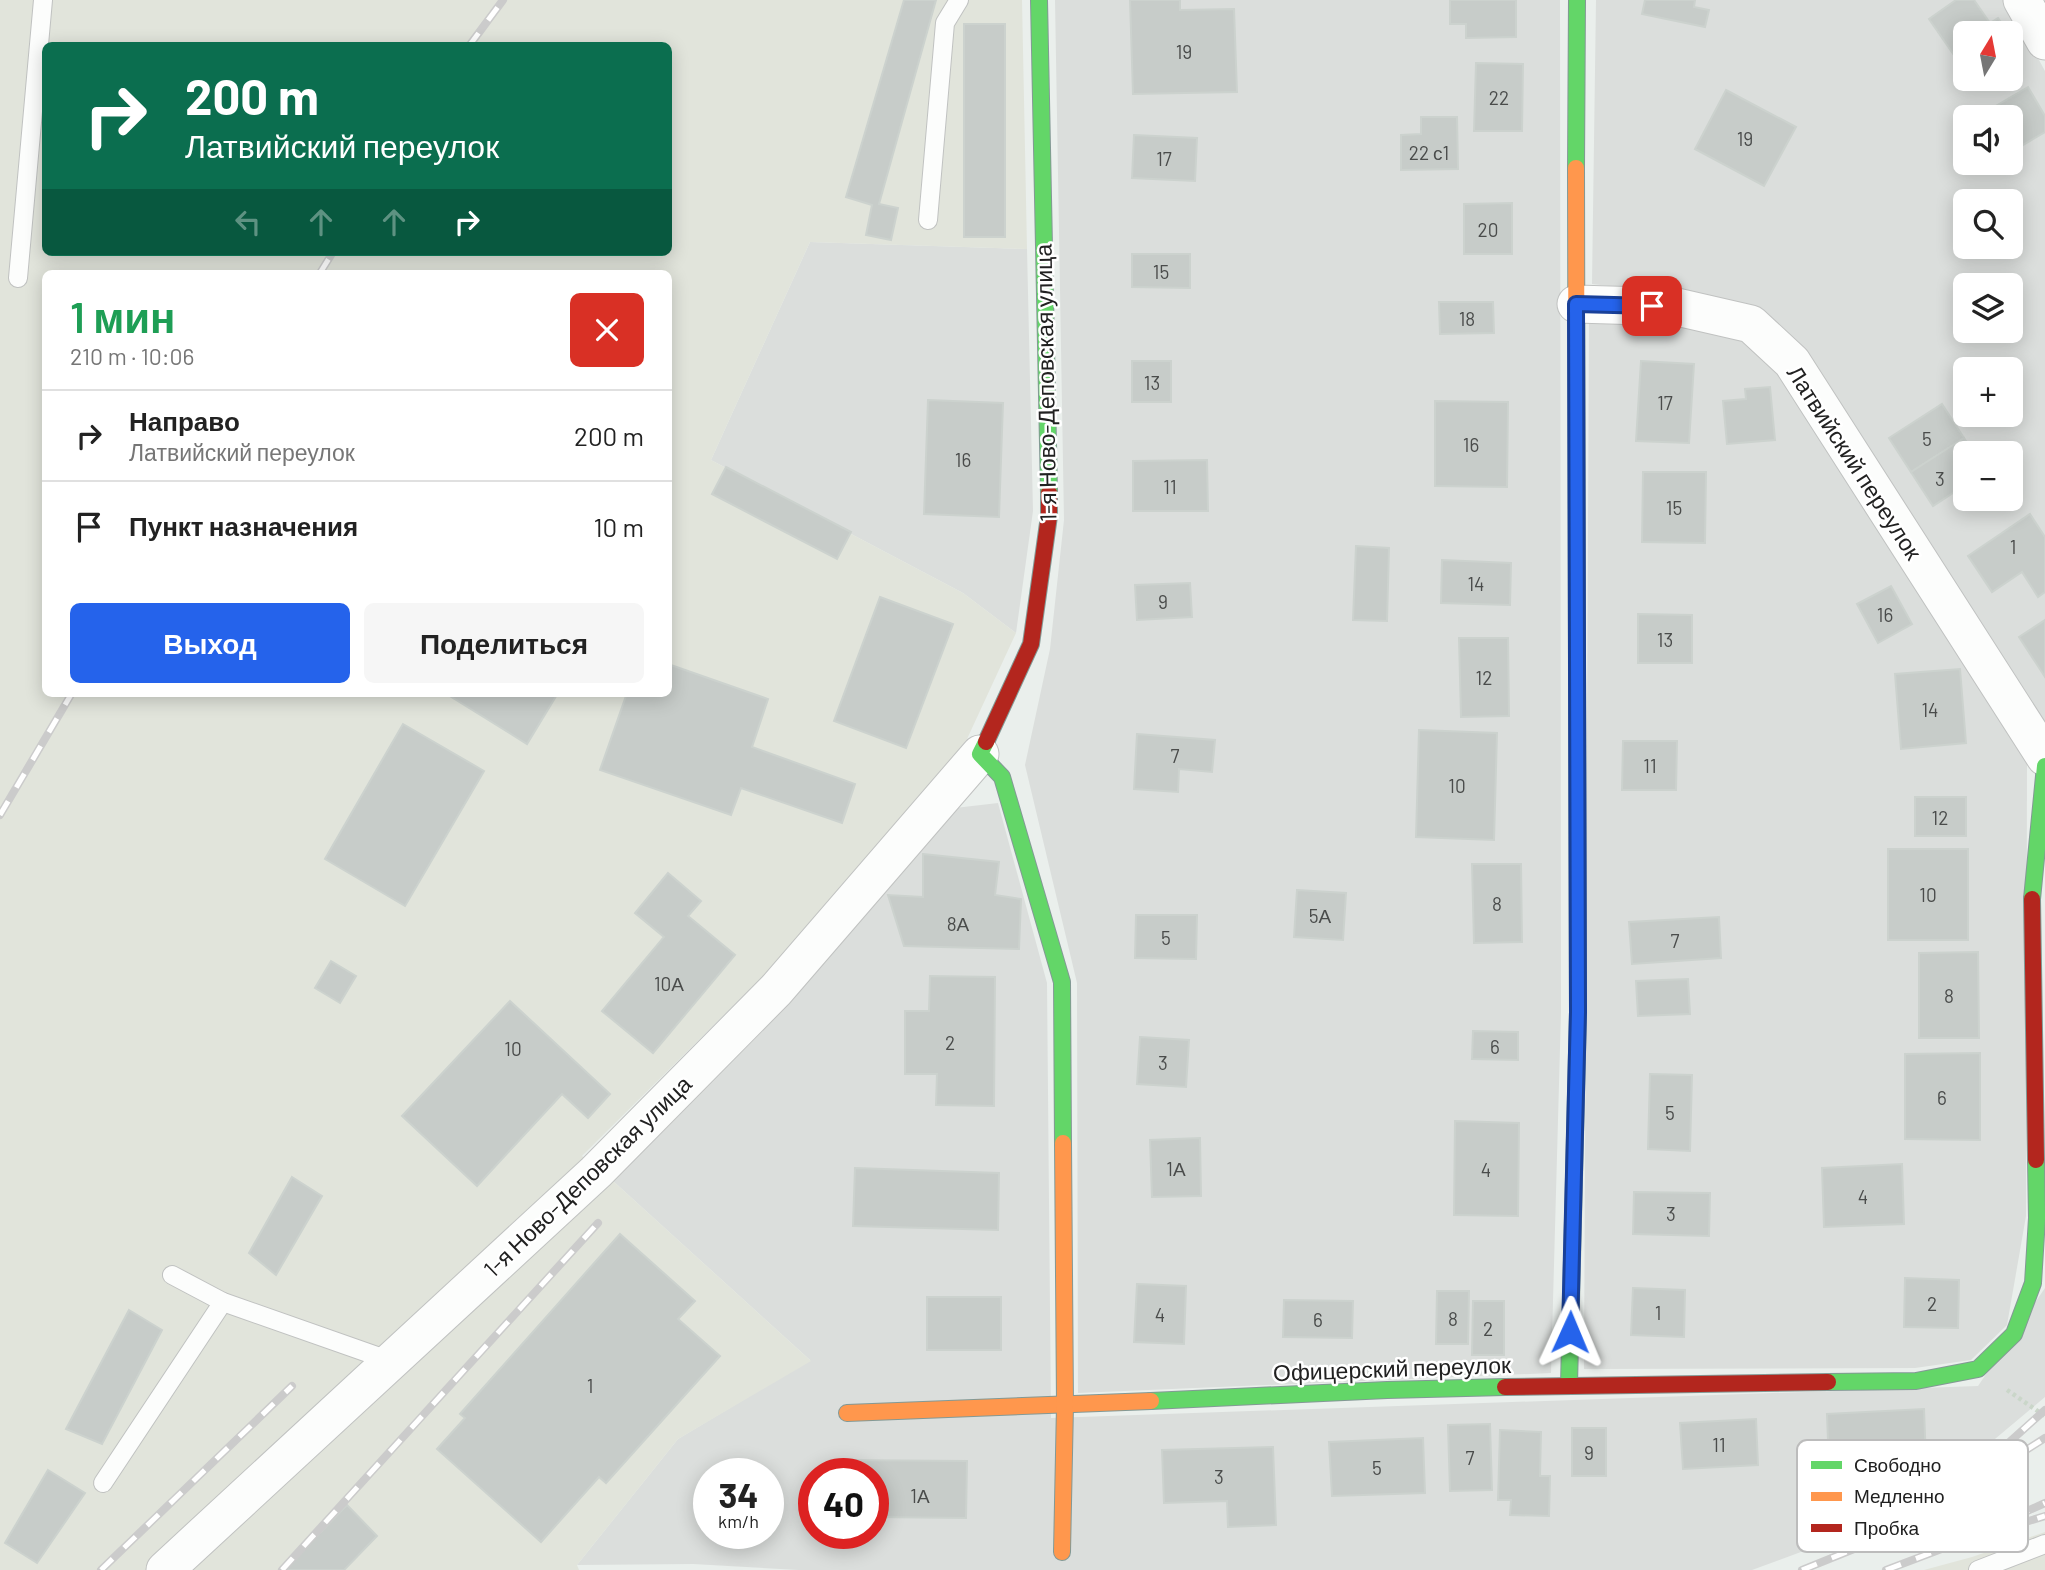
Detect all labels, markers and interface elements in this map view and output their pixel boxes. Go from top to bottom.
north arrow [1953,21,2023,91]
map controls [1953,21,2023,511]
house number: 19 [1176,40,1192,63]
text: 200 m [185,66,319,125]
icon: right [70,70,161,161]
house number: 22 [1489,86,1509,109]
button: sound [1953,105,2023,175]
text: Латвийский переулок [185,126,499,164]
house number: 19 [1737,127,1753,150]
house number: 22 с1 [1409,141,1449,164]
house number: 17 [1156,147,1172,170]
button: search [1953,189,2023,259]
icon: left [229,203,267,241]
icon: ahead [302,203,340,241]
icon: ahead [375,203,413,241]
icon: right [448,203,486,241]
house number: 20 [1478,218,1498,241]
street label: 1-я Ново-Деповская улица [1029,244,1061,522]
house number: 15 [1153,260,1169,283]
button: layers [1953,273,2023,343]
pin [1622,276,1682,336]
icon: arrive [1633,287,1671,325]
text: 1 мин [70,291,175,341]
button: close [570,293,644,367]
house number: 18 [1459,307,1475,330]
text: 210 m · 10:06 [70,342,194,370]
button: + [1953,357,2023,427]
street label: Латвийский переулок [1782,360,1929,565]
house number: 13 [1144,371,1160,394]
house number: 17 [1657,391,1673,414]
text: Направо [129,405,240,436]
icon: right [70,417,108,455]
text: 200 m [574,420,644,451]
house number: 5 [1922,427,1932,450]
house number: 16 [1463,433,1479,456]
text: Латвийский переулок [129,438,355,466]
button: − [1953,441,2023,511]
house number: 16 [955,448,971,471]
house number: 3 [1935,467,1945,490]
house number: 11 [1163,475,1177,498]
house number: 15 [1666,496,1682,519]
icon: arrive [70,508,108,546]
text: Пункт назначения [129,510,358,541]
text: 10 m [594,511,644,542]
house number: 1 [2010,535,2016,558]
house number: 14 [1467,572,1485,595]
house number: 9 [1158,590,1168,613]
button: Выход [70,603,350,683]
button: Поделиться [364,603,644,683]
house number: 16 [1877,603,1893,626]
house number: 13 [1657,628,1673,651]
house number: 12 [1476,666,1492,689]
house number: 14 [1921,698,1939,721]
house number: 7 [1171,744,1180,767]
house number: 11 [1643,754,1657,777]
house number: 10 [1448,774,1466,797]
house number: 12 [1932,806,1948,829]
house number: 10 [1919,883,1937,906]
house number: 8 [1492,892,1502,915]
house number: 5А [1309,904,1332,927]
house number: 8А [947,912,970,935]
house number: 5 [1161,926,1171,949]
house number: 7 [1671,929,1680,952]
house number: 10А [654,972,684,995]
house number: 8 [1944,984,1954,1007]
house number: 2 [945,1031,955,1054]
house number: 6 [1490,1035,1500,1058]
house number: 10 [504,1037,522,1060]
house number: 3 [1158,1051,1168,1074]
street label: 1-я Ново-Деповская улица [477,1069,697,1283]
house number: 6 [1937,1086,1947,1109]
house number: 5 [1665,1101,1675,1124]
house number: 1А [1166,1157,1186,1180]
house number: 4 [1481,1158,1491,1181]
house number: 4 [1858,1185,1868,1208]
house number: 3 [1666,1202,1676,1225]
house number: 2 [1927,1292,1937,1315]
position arrow [1533,1295,1607,1369]
house number: 1 [1655,1301,1661,1324]
house number: 4 [1155,1303,1165,1326]
house number: 8 [1448,1307,1458,1330]
house number: 6 [1313,1308,1323,1331]
house number: 2 [1483,1317,1493,1340]
street label: Офицерский переулок [1273,1350,1512,1386]
house number: 1 [587,1374,593,1397]
house number: 11 [1712,1433,1726,1456]
legend [1797,1440,2028,1552]
house number: 9 [1584,1441,1594,1464]
house number: 7 [1466,1446,1475,1469]
text: Свободно [1854,1453,1941,1476]
house number: 5 [1372,1456,1382,1479]
speed limit sign: 40 [798,1458,889,1549]
house number: 3 [1214,1465,1224,1488]
text: 34 [718,1473,759,1515]
house number: 1А [910,1484,930,1507]
text: Медленно [1854,1484,1944,1507]
text: km/h [718,1510,759,1532]
text: Пробка [1854,1516,1919,1539]

